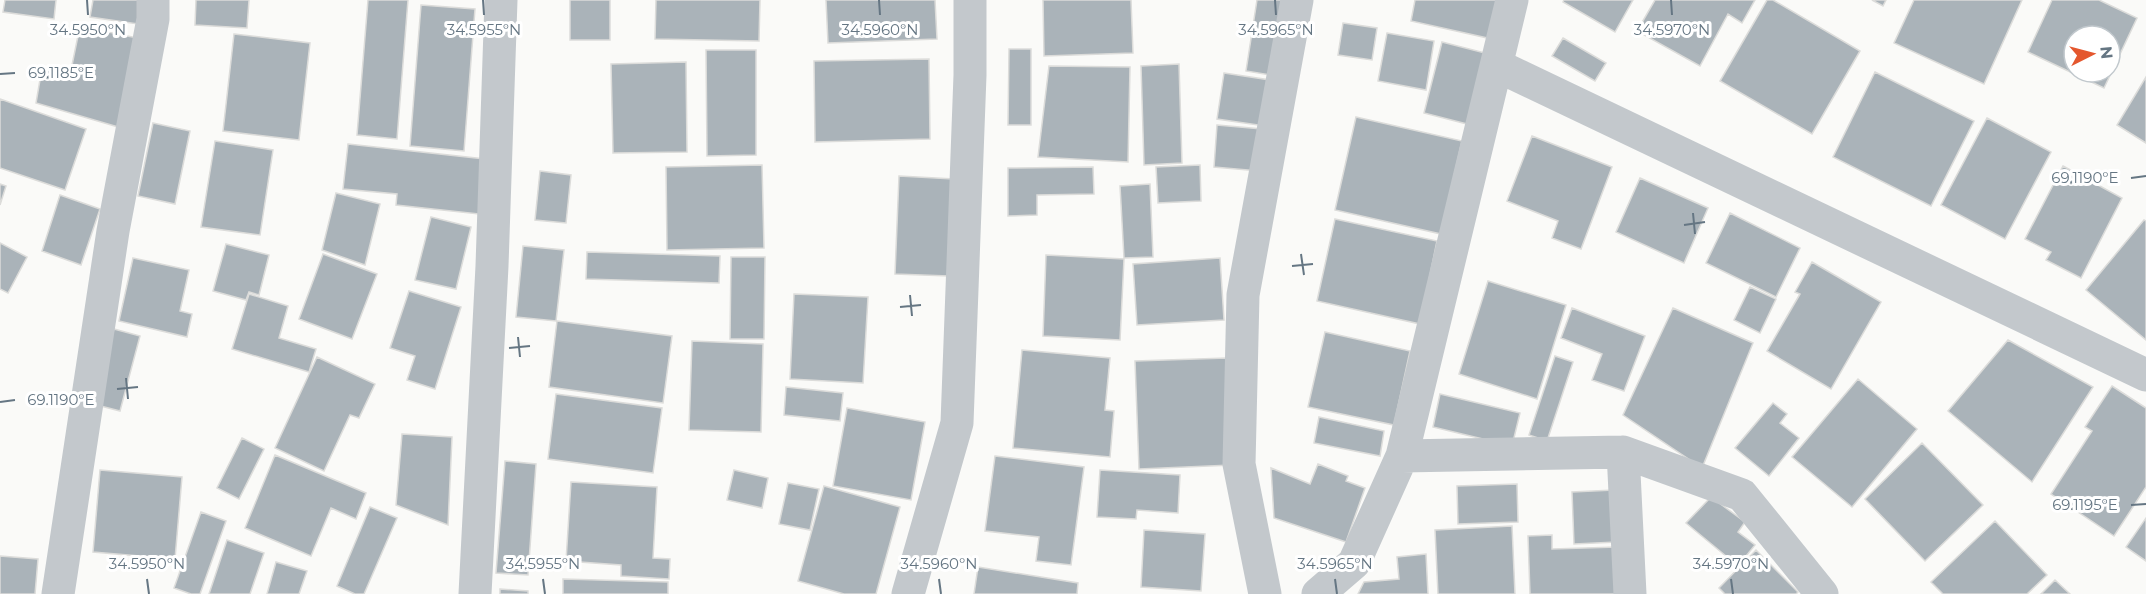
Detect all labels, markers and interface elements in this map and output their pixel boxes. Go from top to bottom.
text: 34.5950°N [50,20,126,39]
text: 34.5955°N [447,20,521,39]
text: 34.5960°N [841,20,919,39]
text: 34.5965°N [1238,20,1314,39]
text: 34.5970°N [1634,20,1710,39]
north arrow [2062,24,2122,84]
text: N [2096,45,2117,60]
text: 69.1185°E [28,63,94,82]
text: 69.1190°E [2051,168,2119,187]
text: 69.1190°E [27,390,95,409]
text: 69.1195°E [2052,495,2118,514]
text: 34.5950°N [109,554,185,573]
text: 34.5955°N [506,554,580,573]
text: 34.5960°N [900,554,978,573]
text: 34.5965°N [1297,554,1373,573]
text: 34.5970°N [1693,554,1769,573]

